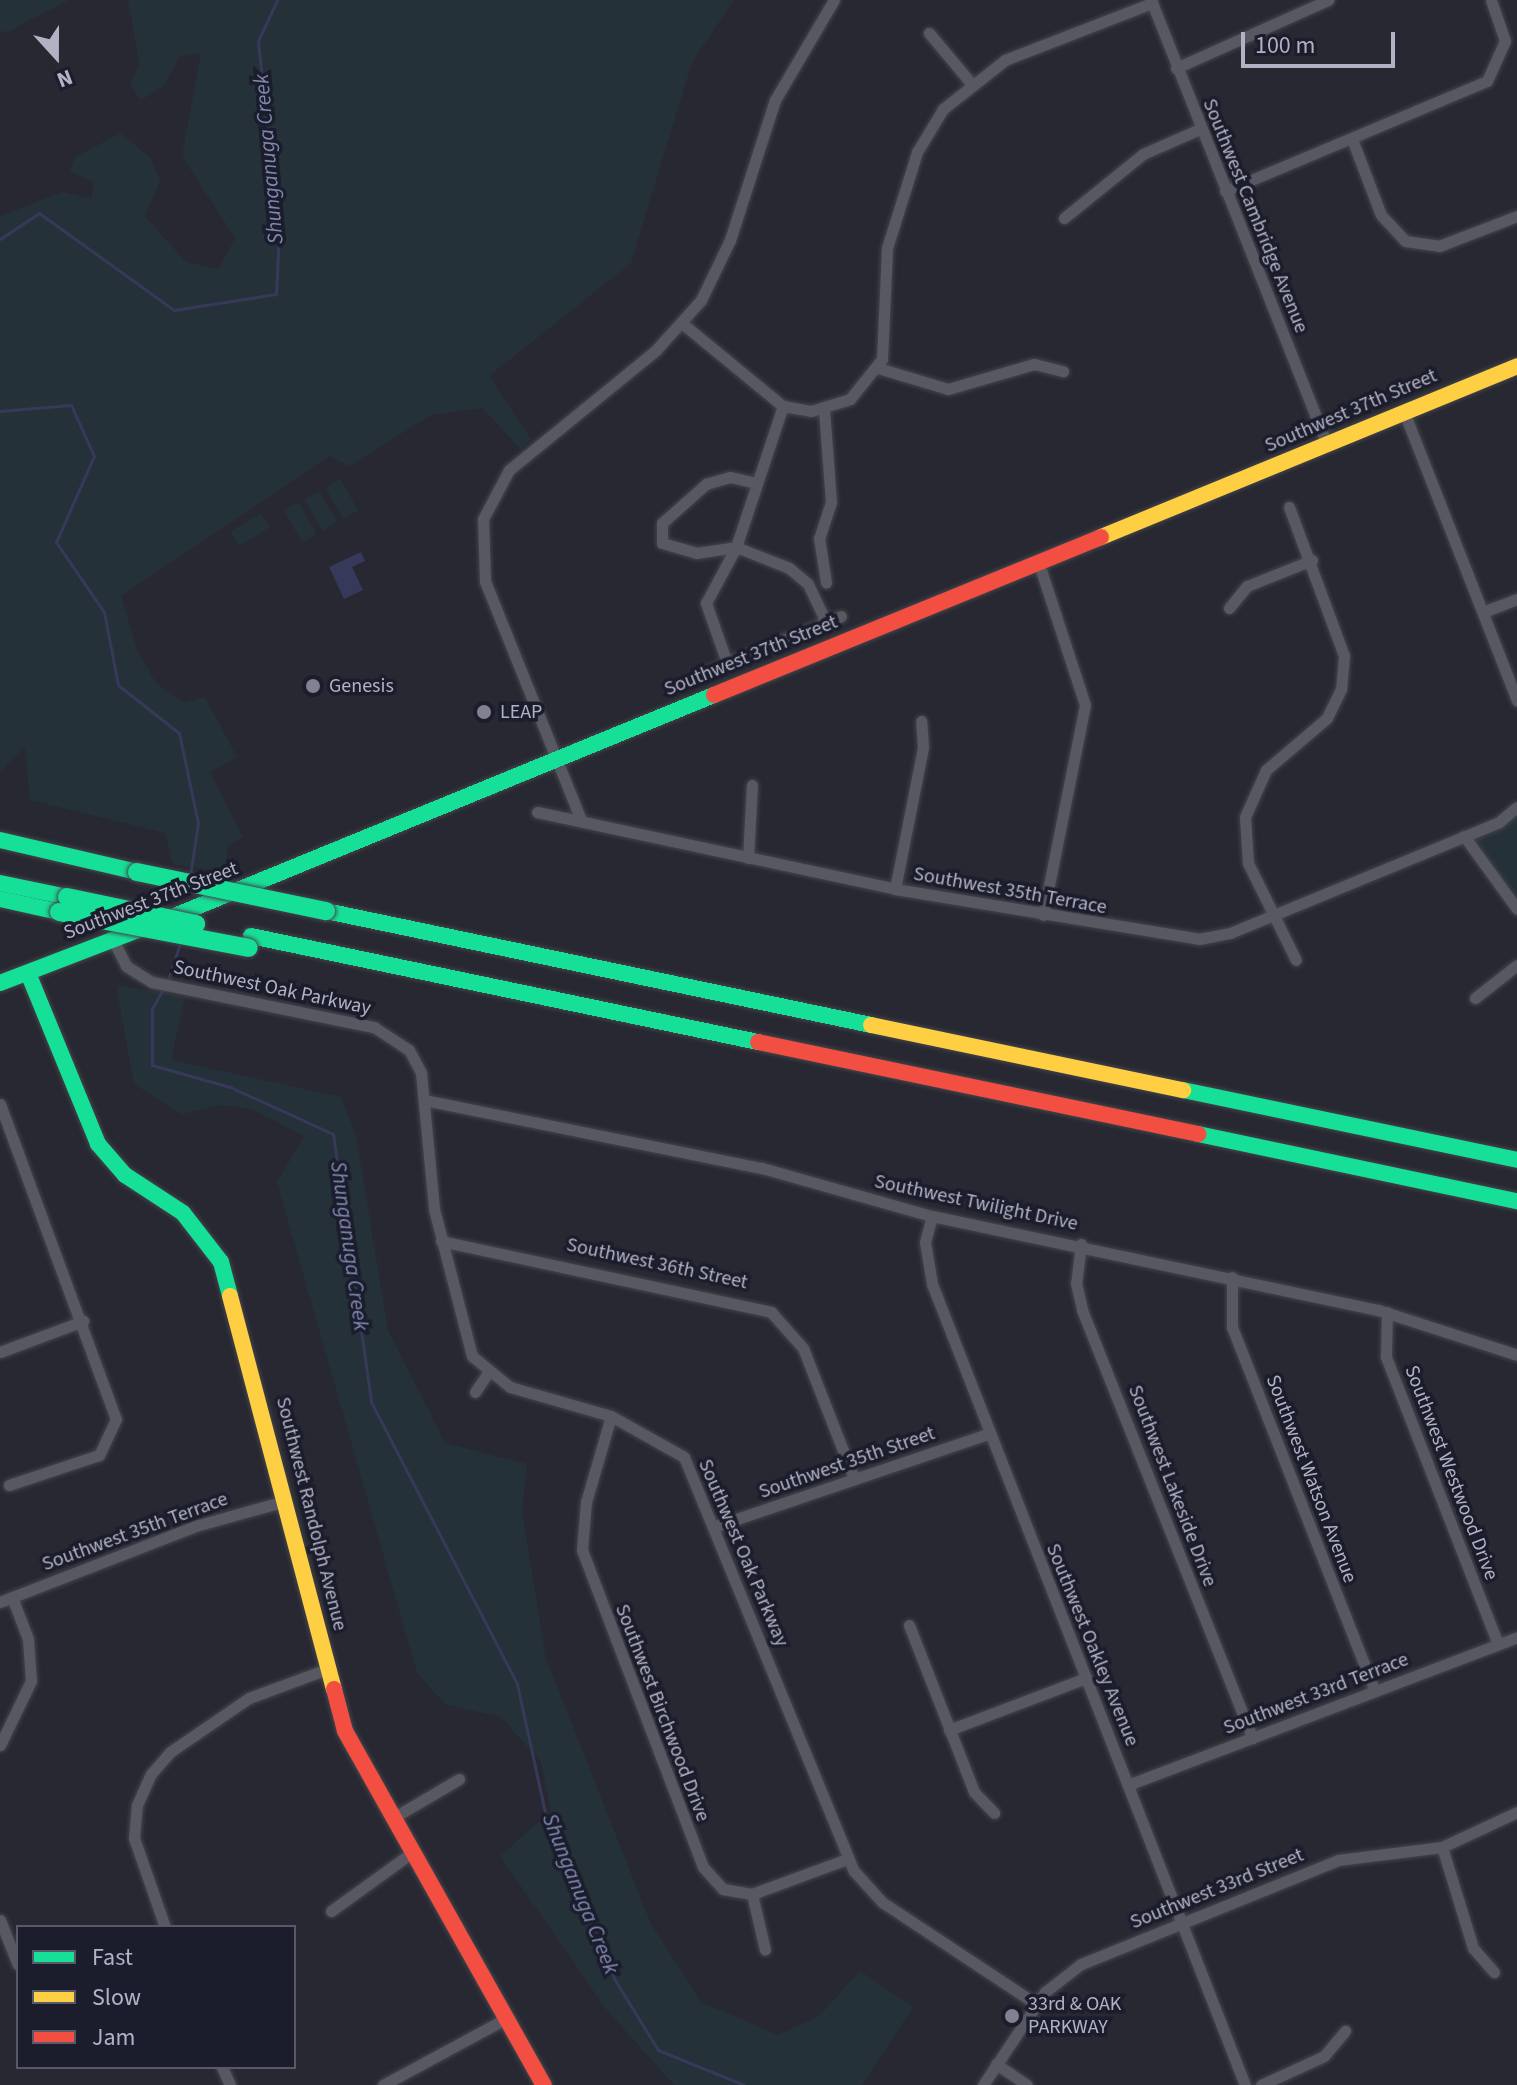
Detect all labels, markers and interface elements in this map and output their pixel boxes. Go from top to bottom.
north arrow [16,16,96,96]
scale bar [1245,16,1399,66]
text: 100 m [1255,28,1315,63]
text: N [52,61,77,96]
water label: Shunganuga Creek [248,73,290,245]
street label: Southwest Cambridge Avenue [1197,95,1313,337]
street label: Southwest 37th Street [1261,364,1441,458]
street label: Southwest 37th Street [661,610,841,702]
place label: Genesis [329,674,394,698]
marker: Genesis [304,677,322,695]
place label: LEAP [500,700,542,724]
marker: LEAP [475,703,493,721]
street label: Southwest 37th Street [61,857,241,945]
street label: Southwest 35th Terrace [911,862,1109,920]
street label: Southwest Oak Parkway [171,955,373,1021]
water label: Shunganuga Creek [324,1159,374,1333]
street label: Southwest Twilight Drive [872,1170,1080,1236]
street label: Southwest 36th Street [564,1233,750,1295]
street label: Southwest Westwood Drive [1399,1362,1503,1584]
street label: Southwest Watson Avenue [1260,1372,1362,1586]
street label: Southwest Lakeside Drive [1122,1382,1222,1590]
street label: Southwest Randolph Avenue [270,1395,352,1633]
street label: Southwest 35th Street [756,1422,938,1504]
street label: Southwest Oak Parkway [693,1456,793,1650]
street label: Southwest 35th Terrace [39,1487,231,1577]
street label: Southwest Oakley Avenue [1040,1540,1144,1750]
street label: Southwest Birchwood Drive [609,1601,715,1825]
street label: Southwest 33rd Terrace [1220,1648,1412,1740]
water label: Shunganuga Creek [536,1810,624,1978]
street label: Southwest 33rd Street [1127,1843,1307,1935]
legend [16,1925,296,2069]
text: Fast [92,1940,133,1975]
text: Slow [92,1980,141,2015]
place label: 33rd & OAK PARKWAY [1028,1992,1121,2039]
marker: 33rd & OAK PARKWAY [1003,2007,1021,2025]
text: Jam [92,2020,136,2055]

